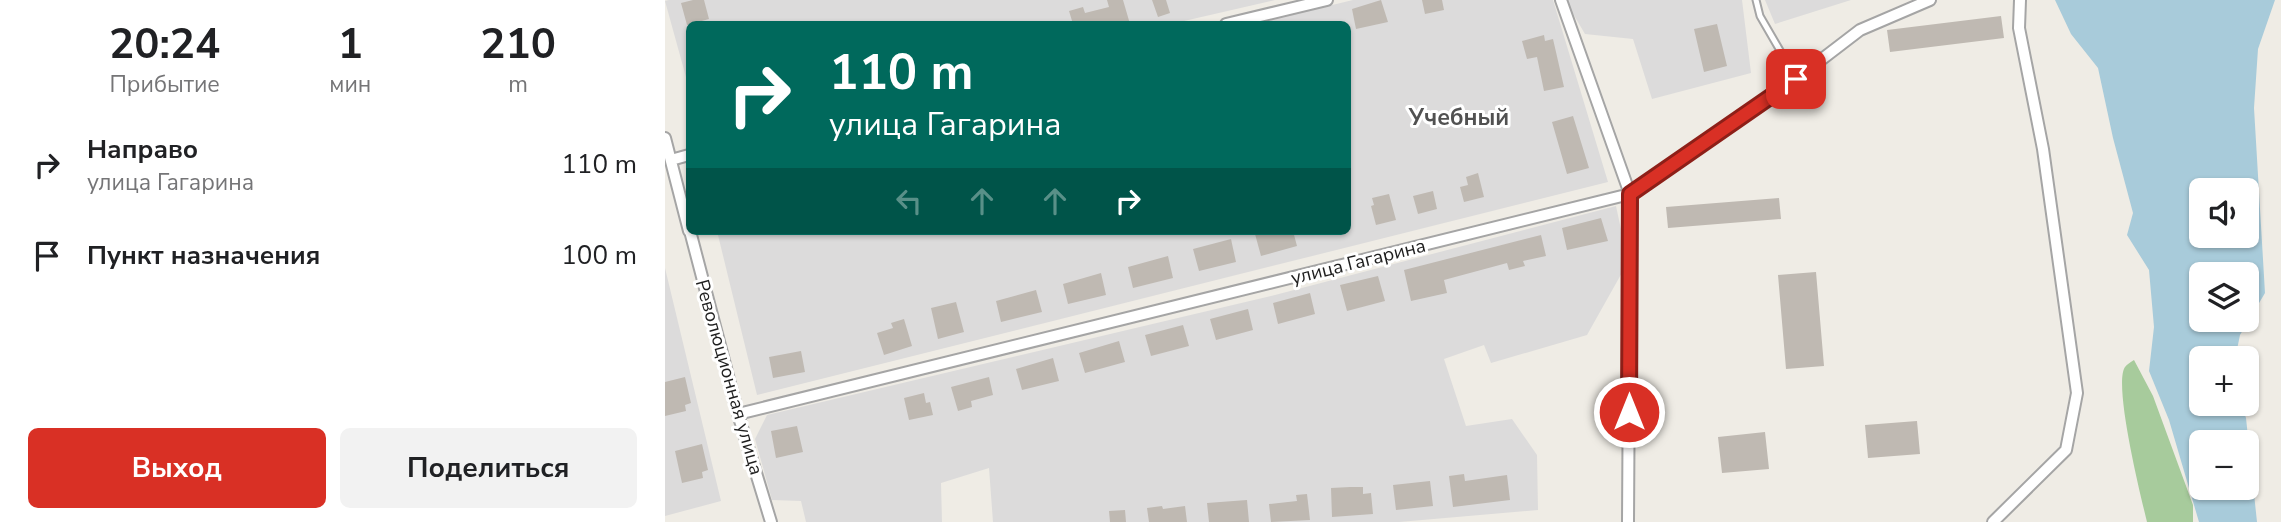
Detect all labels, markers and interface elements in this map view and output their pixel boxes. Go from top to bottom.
text: 20:24 [109,16,220,73]
text: 1 [338,16,363,73]
text: 210 [480,16,556,73]
text: 110 m [829,39,973,106]
icon: right [714,49,805,140]
pin [1766,49,1826,109]
icon: arrive [1777,60,1815,98]
text: Прибытие [109,69,220,100]
text: мин [329,69,371,100]
text: m [508,69,528,100]
district label: Учебный [1408,102,1509,133]
text: улица Гагарина [829,103,1062,146]
text: Направо [87,132,198,167]
icon: right [28,146,66,184]
text: 110 m [561,147,637,182]
text: улица Гагарина [87,167,254,198]
map controls [2189,178,2259,500]
button: sound [2189,178,2259,248]
icon: left [890,182,928,220]
icon: ahead [963,182,1001,220]
icon: ahead [1036,182,1074,220]
icon: right [1109,182,1147,220]
street label: улица Гагарина [1288,233,1428,291]
icon: arrive [28,237,66,275]
text: Пункт назначения [87,238,320,273]
text: 100 m [561,238,637,273]
button: layers [2189,262,2259,332]
street label: Революционная улица [689,276,769,478]
button: + [2189,346,2259,416]
position arrow [1592,375,1666,449]
button: Выход [28,428,326,508]
button: Поделиться [340,428,637,508]
button: − [2189,430,2259,500]

